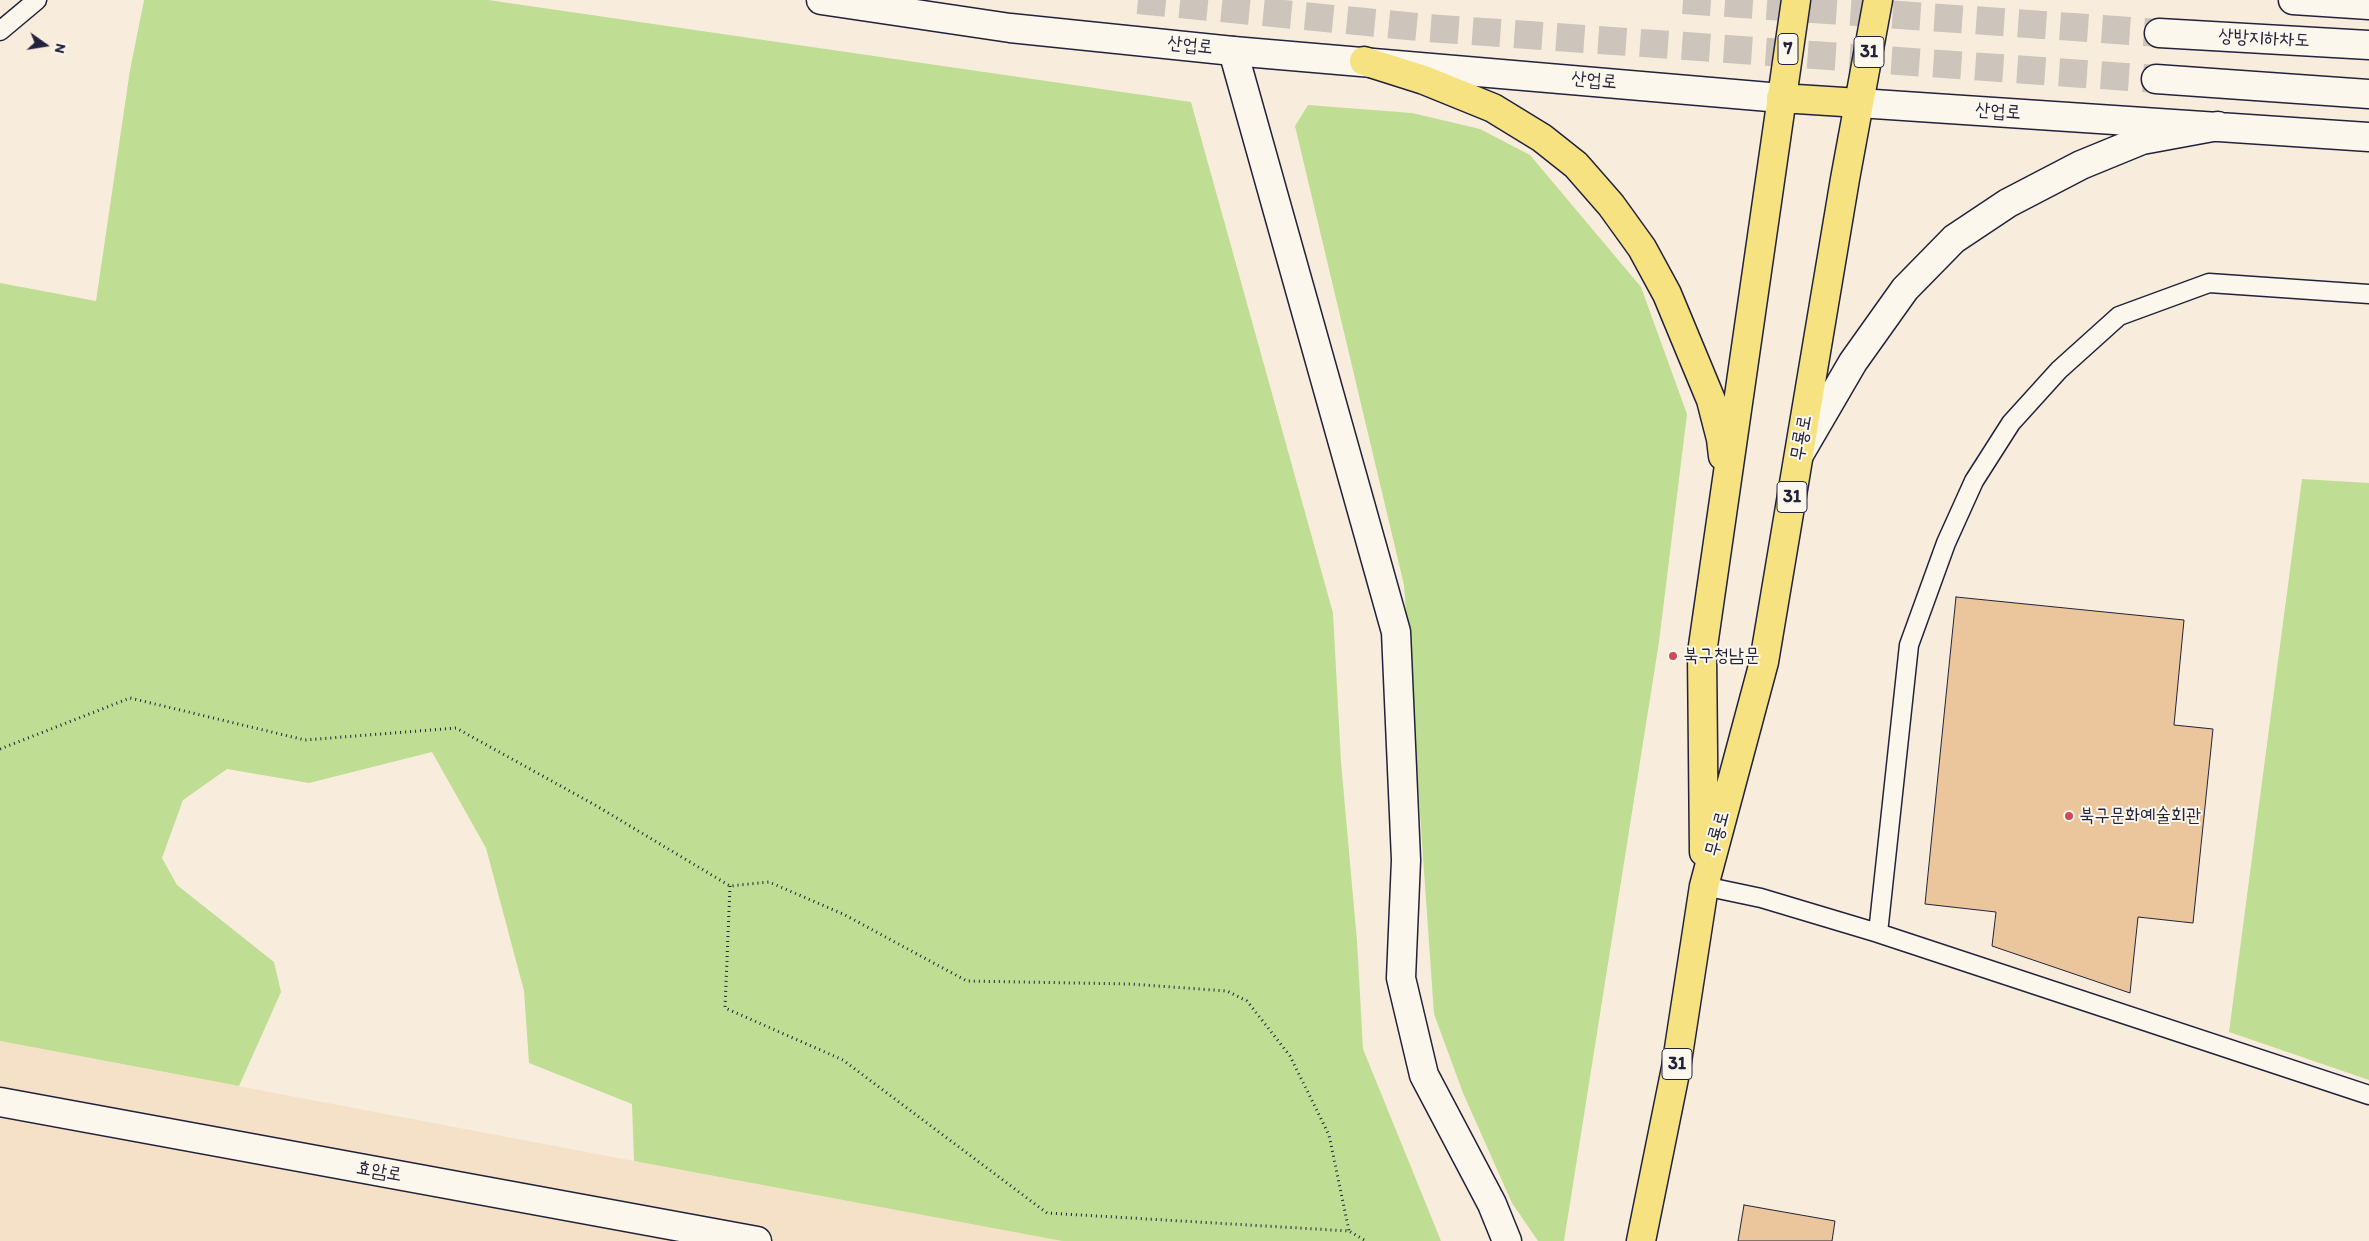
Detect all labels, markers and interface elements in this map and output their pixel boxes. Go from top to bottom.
north arrow [20,20,70,70]
street label: 상방지하차도 [2218,25,2310,53]
street label: 산업로 [1166,32,1214,60]
road number: 7 [1778,34,1798,64]
road number: 31 [1854,36,1884,68]
text: N [51,42,69,55]
street label: 산업로 [1570,68,1618,94]
street label: 산업로 [1974,99,2022,125]
street label: 무룡로 [1787,413,1817,463]
road number: 31 [1777,482,1807,512]
place label: 북구청남문 [1683,645,1759,667]
marker: 북구청남문 [1667,650,1679,662]
place label: 북구문화예술회관 [2079,805,2201,827]
street label: 무룡로 [1701,809,1735,859]
marker: 북구문화예술회관 [2063,810,2075,822]
road number: 31 [1662,1048,1692,1080]
street label: 효암로 [354,1157,404,1187]

